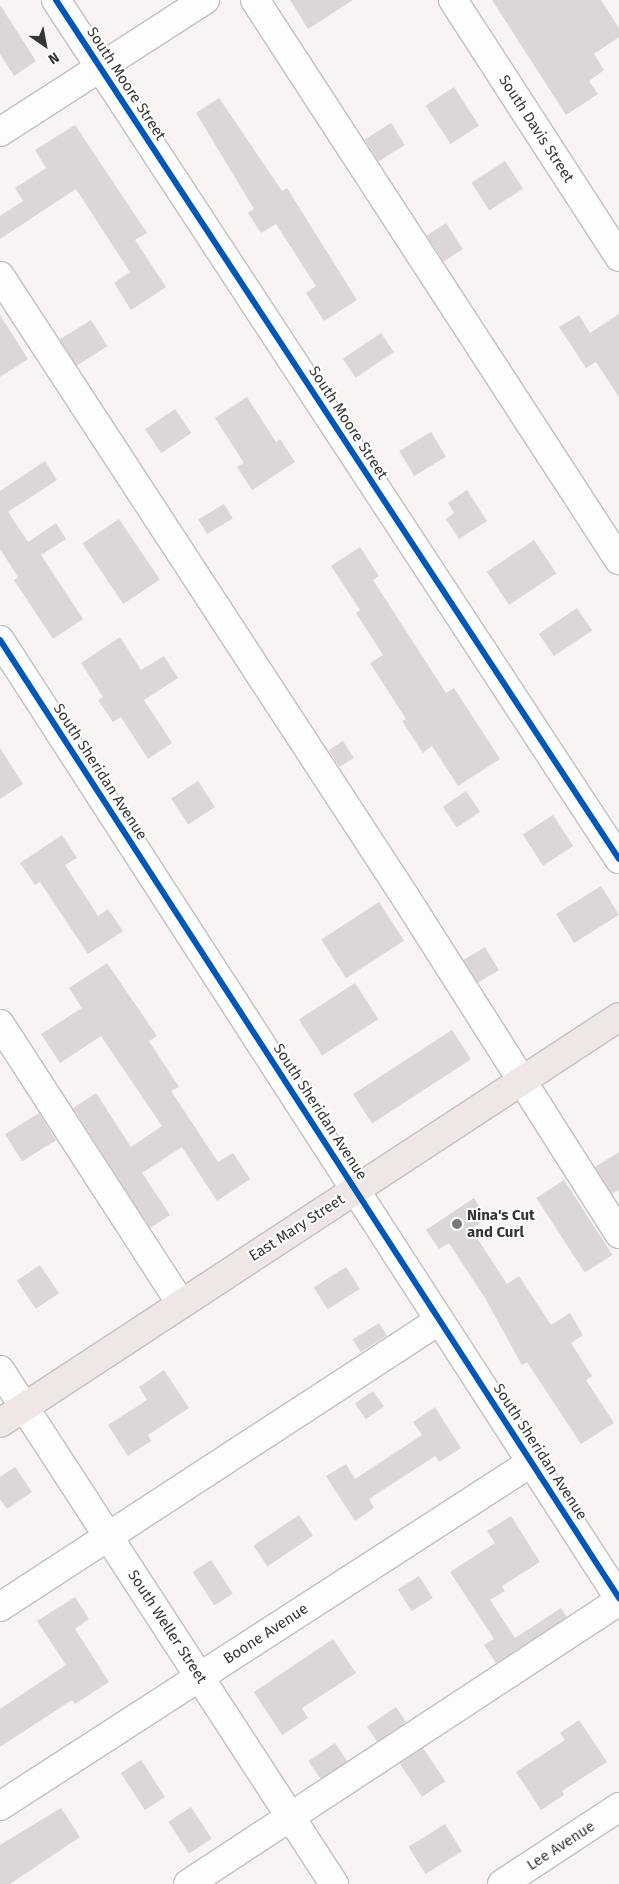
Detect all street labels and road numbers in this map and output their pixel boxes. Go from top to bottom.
street label: South Moore Street [83,24,169,144]
street label: South Davis Street [495,72,577,186]
street label: South Moore Street [305,363,391,483]
street label: South Sheridan Avenue [49,701,151,843]
street label: South Sheridan Avenue [269,1041,371,1183]
street label: East Mary Street [246,1191,348,1265]
street label: South Sheridan Avenue [489,1381,591,1523]
street label: South Weller Street [124,1567,210,1687]
street label: Boone Avenue [220,1600,312,1668]
street label: Lee Avenue [524,1817,598,1875]

